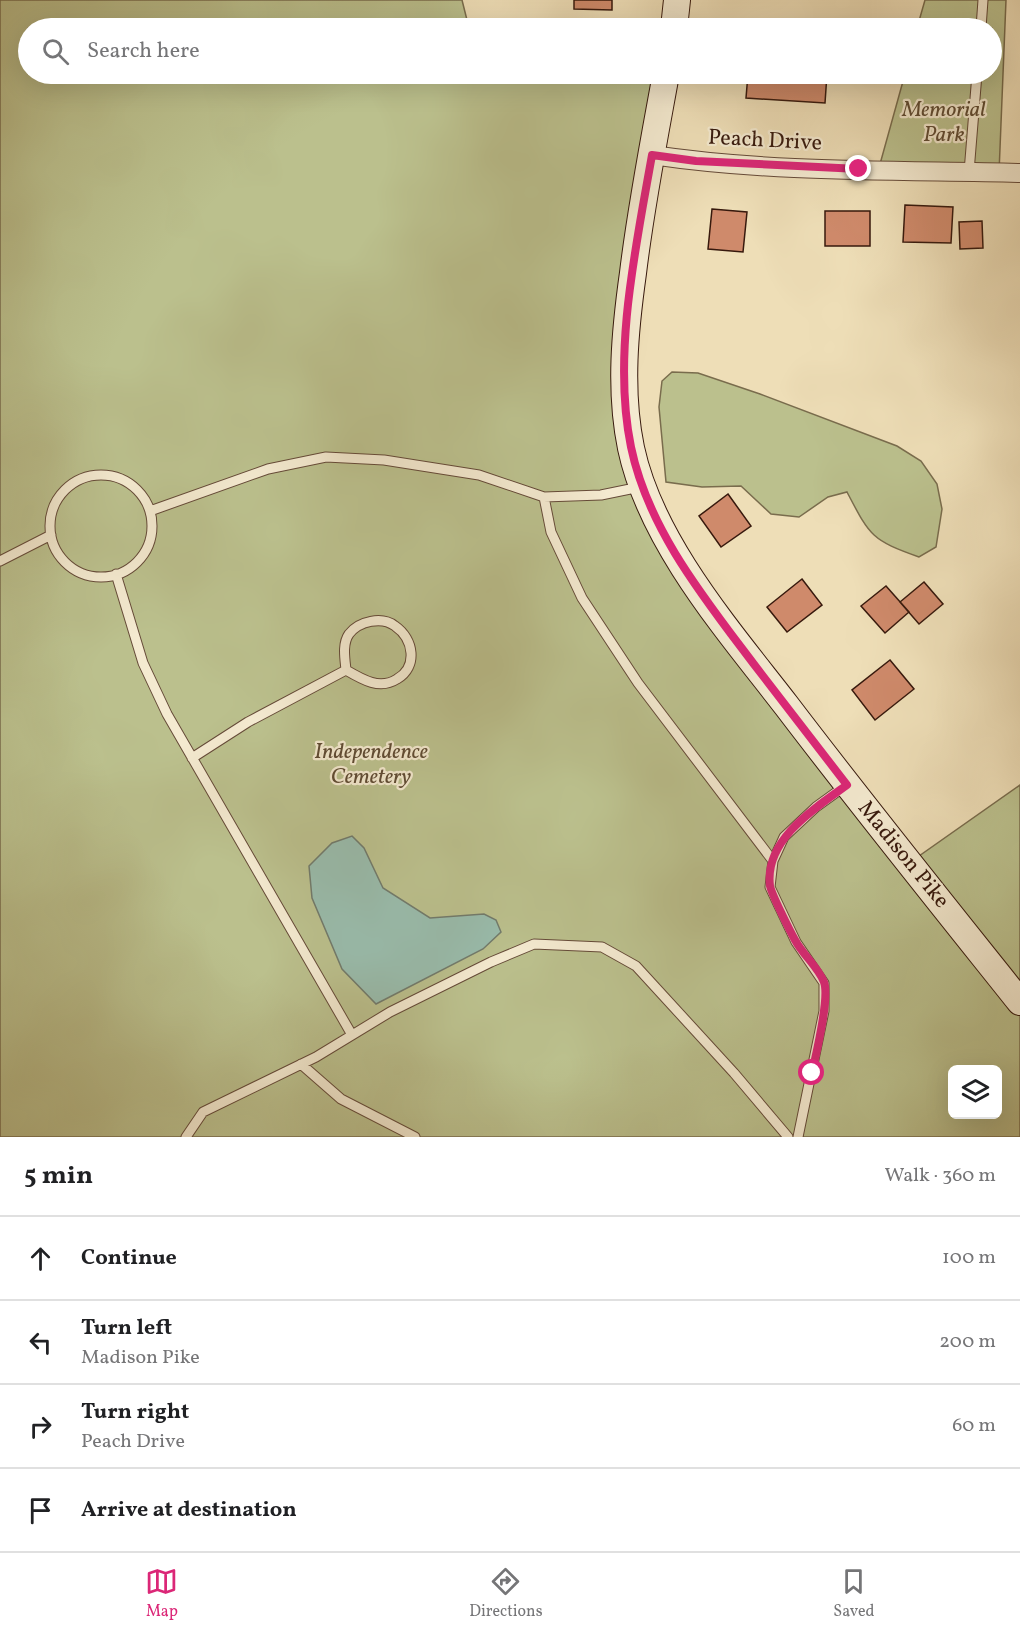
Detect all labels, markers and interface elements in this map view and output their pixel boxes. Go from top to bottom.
search box [18,18,1002,84]
icon: search [39,35,72,68]
text: Search here [87,36,200,67]
park label: Memorial Park [901,95,986,151]
street label: Peach Drive [707,123,823,159]
route end [845,155,871,181]
park label: Independence Cemetery [314,737,428,793]
street label: Madison Pike [850,794,956,916]
route start [798,1059,824,1085]
map controls [948,1065,1002,1119]
button: layers [948,1065,1002,1119]
text: 5 min [24,1158,93,1194]
text: Walk · 360 m [884,1162,996,1190]
icon: ahead [24,1242,57,1275]
text: Continue [81,1243,177,1274]
text: 100 m [942,1244,996,1272]
text: Turn left [81,1313,172,1344]
icon: left [24,1326,57,1359]
text: 200 m [939,1328,996,1356]
text: Madison Pike [81,1344,200,1372]
text: Turn right [81,1397,189,1428]
icon: right [24,1410,57,1443]
text: 60 m [952,1412,996,1440]
text: Peach Drive [81,1428,185,1456]
icon: arrive [24,1494,57,1527]
text: Arrive at destination [81,1495,297,1526]
tab: Map [145,1565,178,1623]
tab: Directions [469,1565,543,1623]
tab: Saved [833,1565,875,1623]

